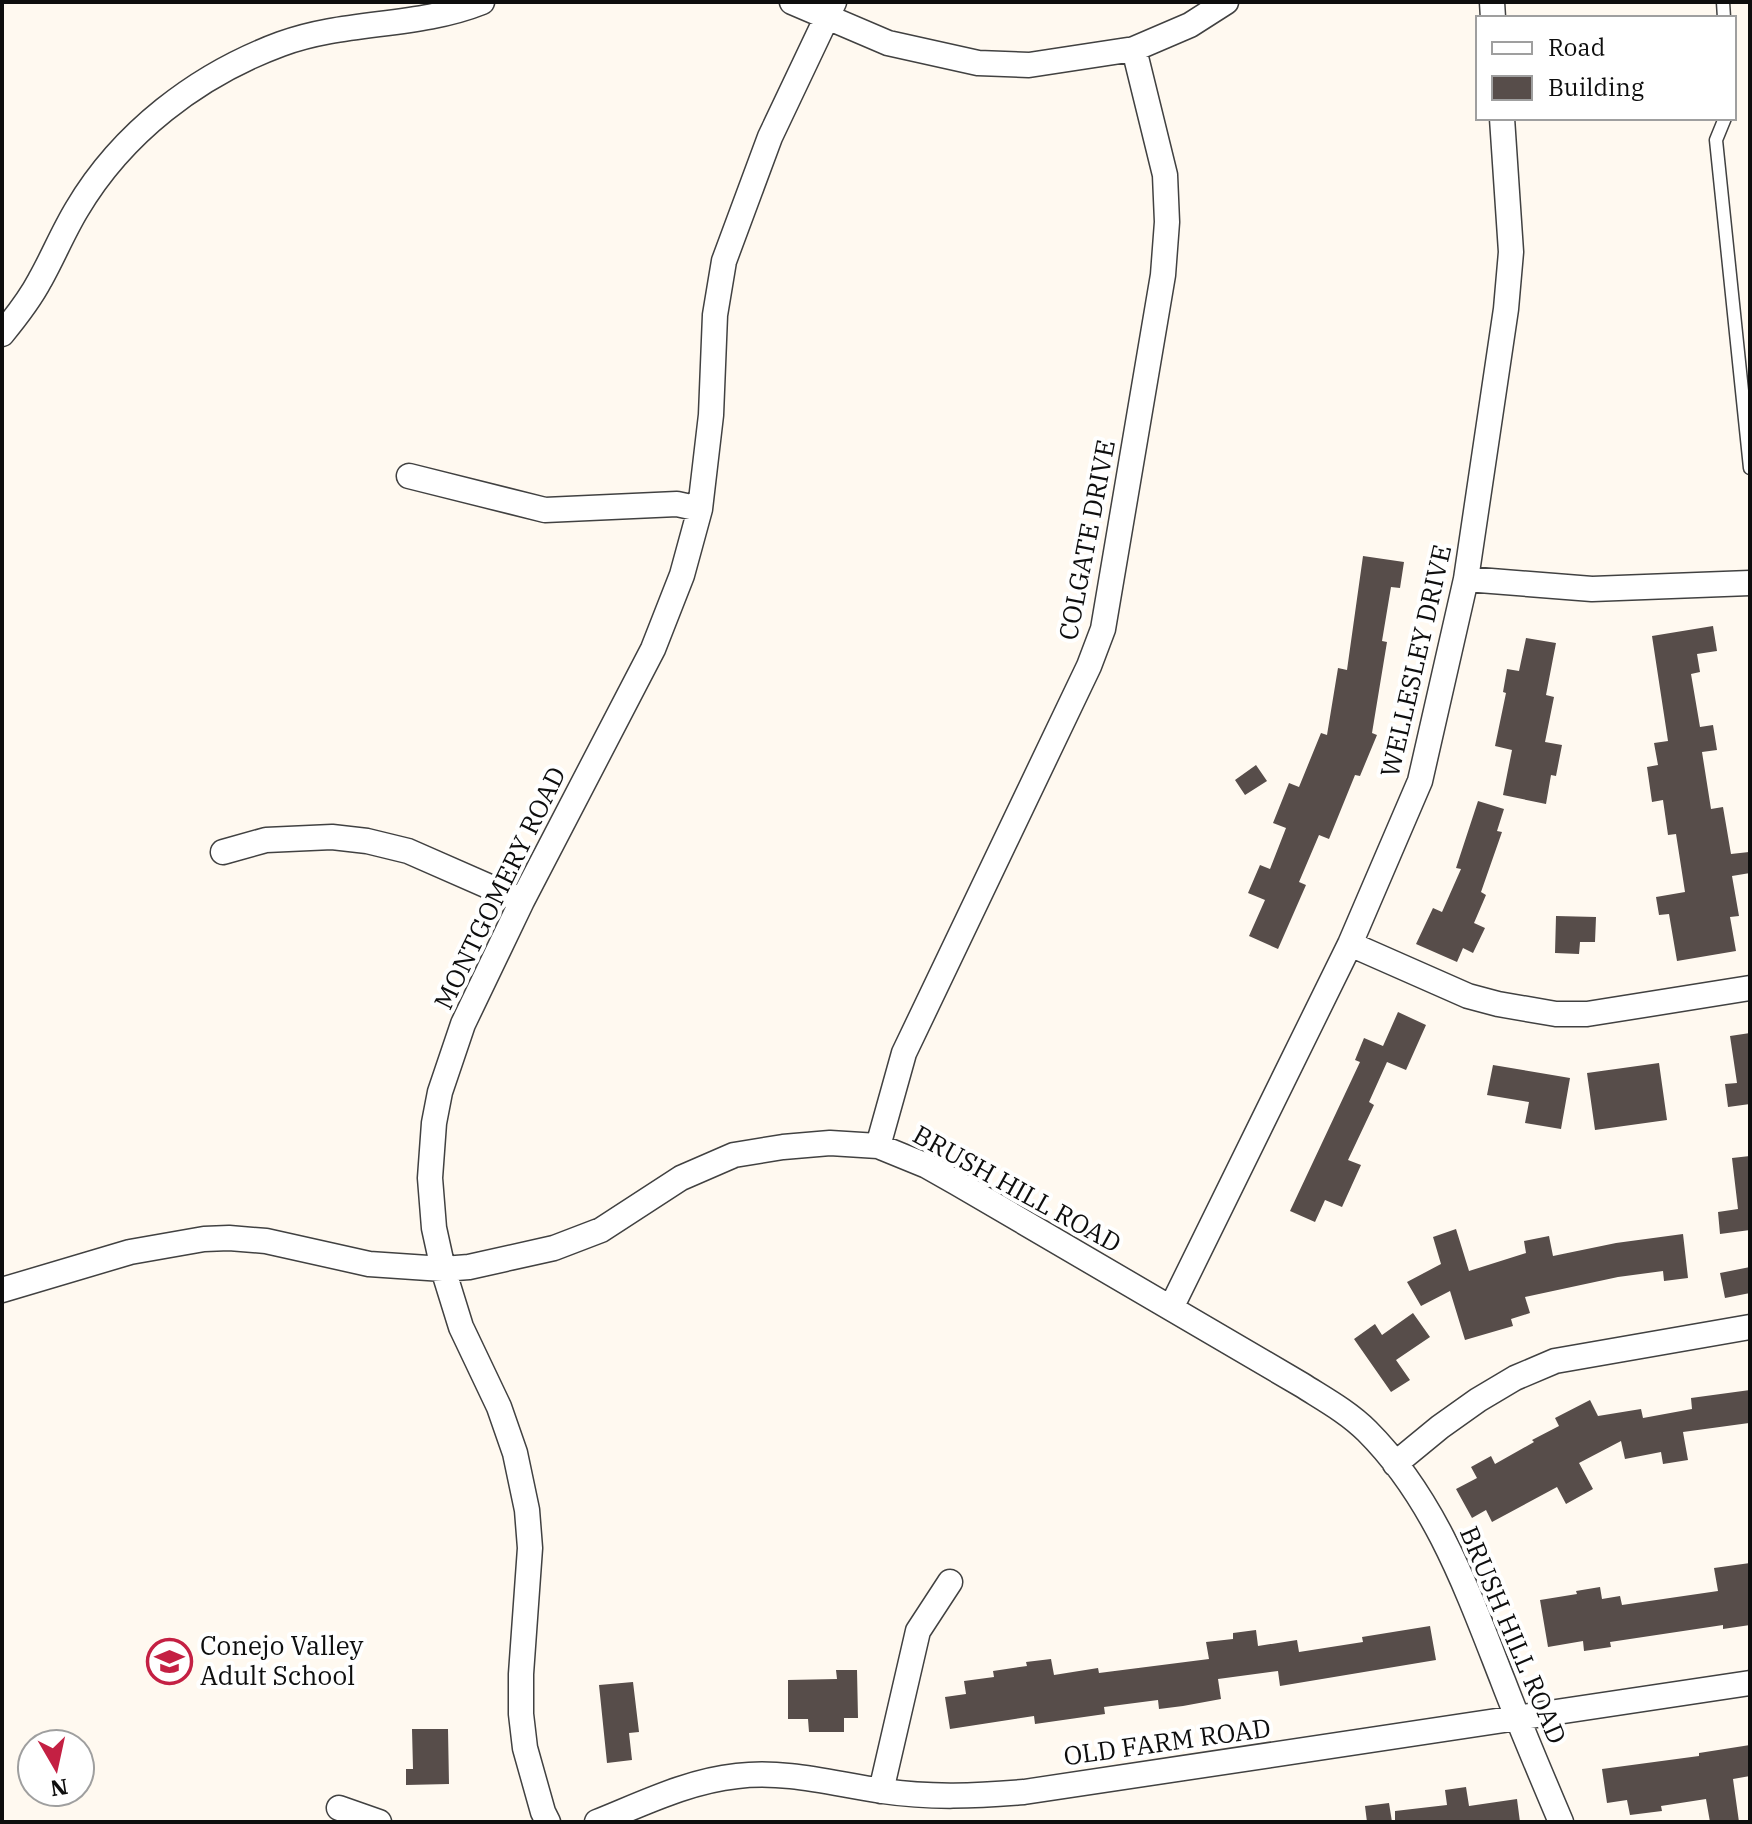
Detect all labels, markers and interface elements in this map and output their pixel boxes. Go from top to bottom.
legend [1476,16,1736,120]
text: Road [1548,31,1605,63]
text: Building [1548,71,1644,103]
street label: COLGATE DRIVE [1050,437,1122,643]
street label: WELLESLEY DRIVE [1372,541,1458,780]
street label: MONTGOMERY ROAD [426,761,573,1015]
street label: BRUSH HILL ROAD [907,1117,1128,1260]
street label: BRUSH HILL ROAD [1453,1521,1575,1749]
place label: Conejo Valley Adult School [200,1628,364,1692]
school or university icon: Conejo Valley Adult School [145,1637,193,1685]
street label: OLD FARM ROAD [1061,1710,1273,1772]
north arrow [16,1728,96,1808]
text: N [48,1773,70,1804]

